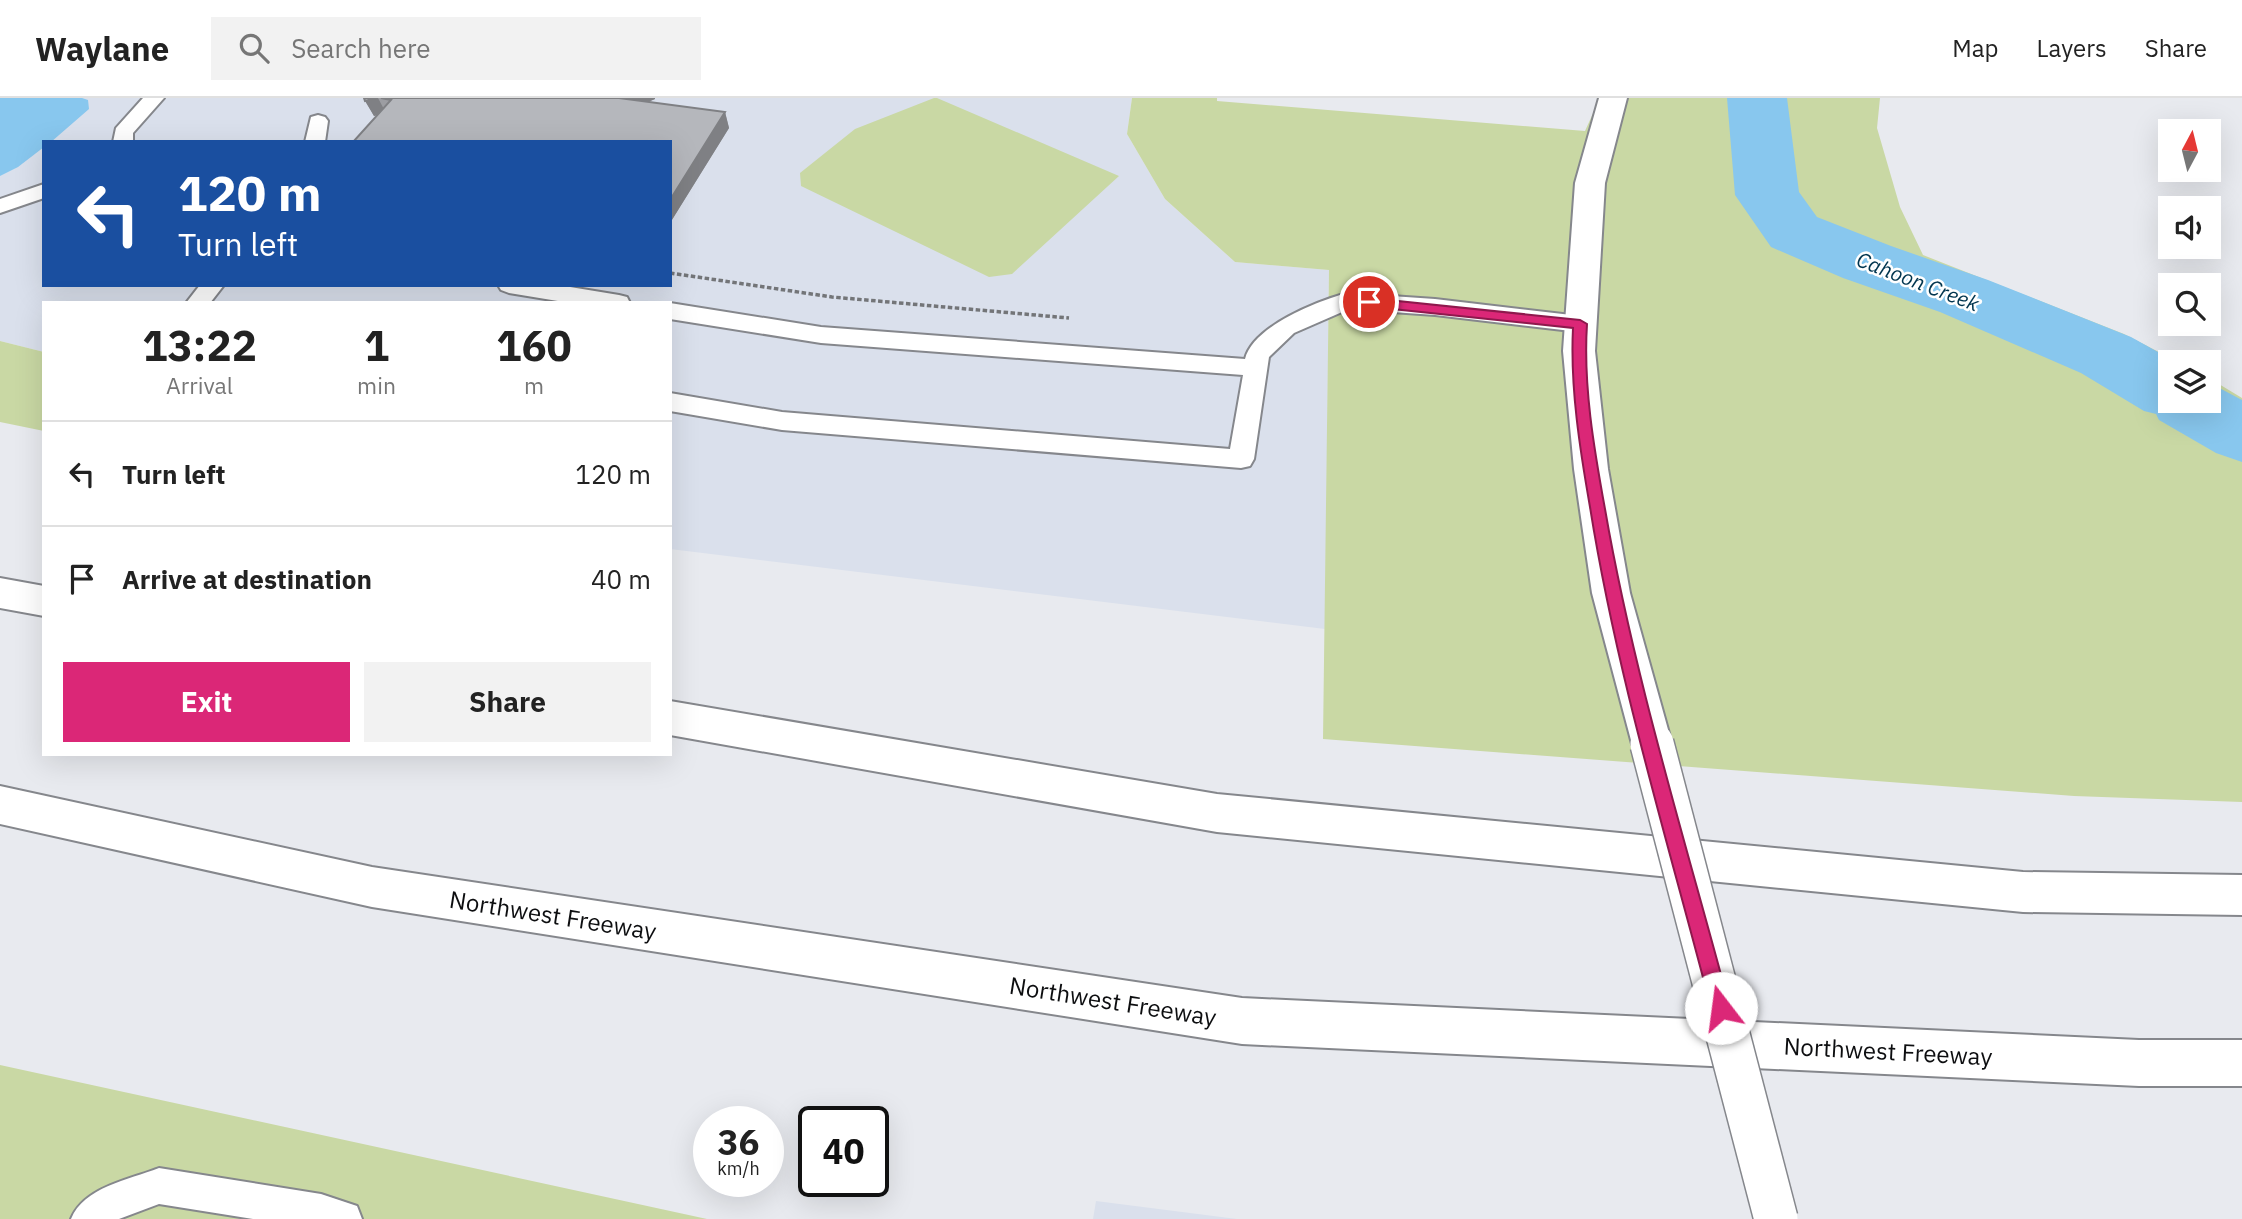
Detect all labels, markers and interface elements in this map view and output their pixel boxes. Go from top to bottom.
search box [211,17,701,80]
text: Waylane [35,27,169,70]
icon: search [235,29,273,67]
text: Search here [291,31,431,65]
text: Map [1952,32,1999,64]
text: Layers [2037,32,2107,64]
text: Share [2145,32,2207,64]
north arrow [2158,119,2221,182]
map controls [2158,119,2221,413]
text: 120 m [178,161,322,224]
icon: left [63,168,154,259]
button: sound [2158,196,2221,259]
text: Turn left [178,223,298,265]
water label: Cahoon Creek [1853,245,1984,318]
pin [1339,272,1399,332]
button: search [2158,273,2221,336]
icon: arrive [1350,283,1388,321]
text: 13:22 [142,318,257,373]
text: 1 [364,318,389,373]
text: 160 [496,318,572,373]
button: layers [2158,350,2221,413]
text: Arrival [166,370,233,400]
text: min [357,370,396,400]
text: m [524,370,544,400]
icon: left [63,455,101,493]
text: Turn left [122,457,225,491]
text: 120 m [575,457,651,491]
icon: arrive [63,560,101,598]
text: Arrive at destination [122,562,372,596]
text: 40 m [591,562,651,596]
button: Exit [63,662,350,742]
button: Share [364,662,651,742]
street label: Northwest Freeway [447,883,659,947]
street label: Northwest Freeway [1007,969,1219,1033]
position arrow [1684,971,1758,1045]
street label: Northwest Freeway [1783,1030,1993,1072]
speed limit sign: 40 [798,1106,889,1197]
text: 36 [717,1119,760,1165]
text: km/h [717,1157,760,1180]

